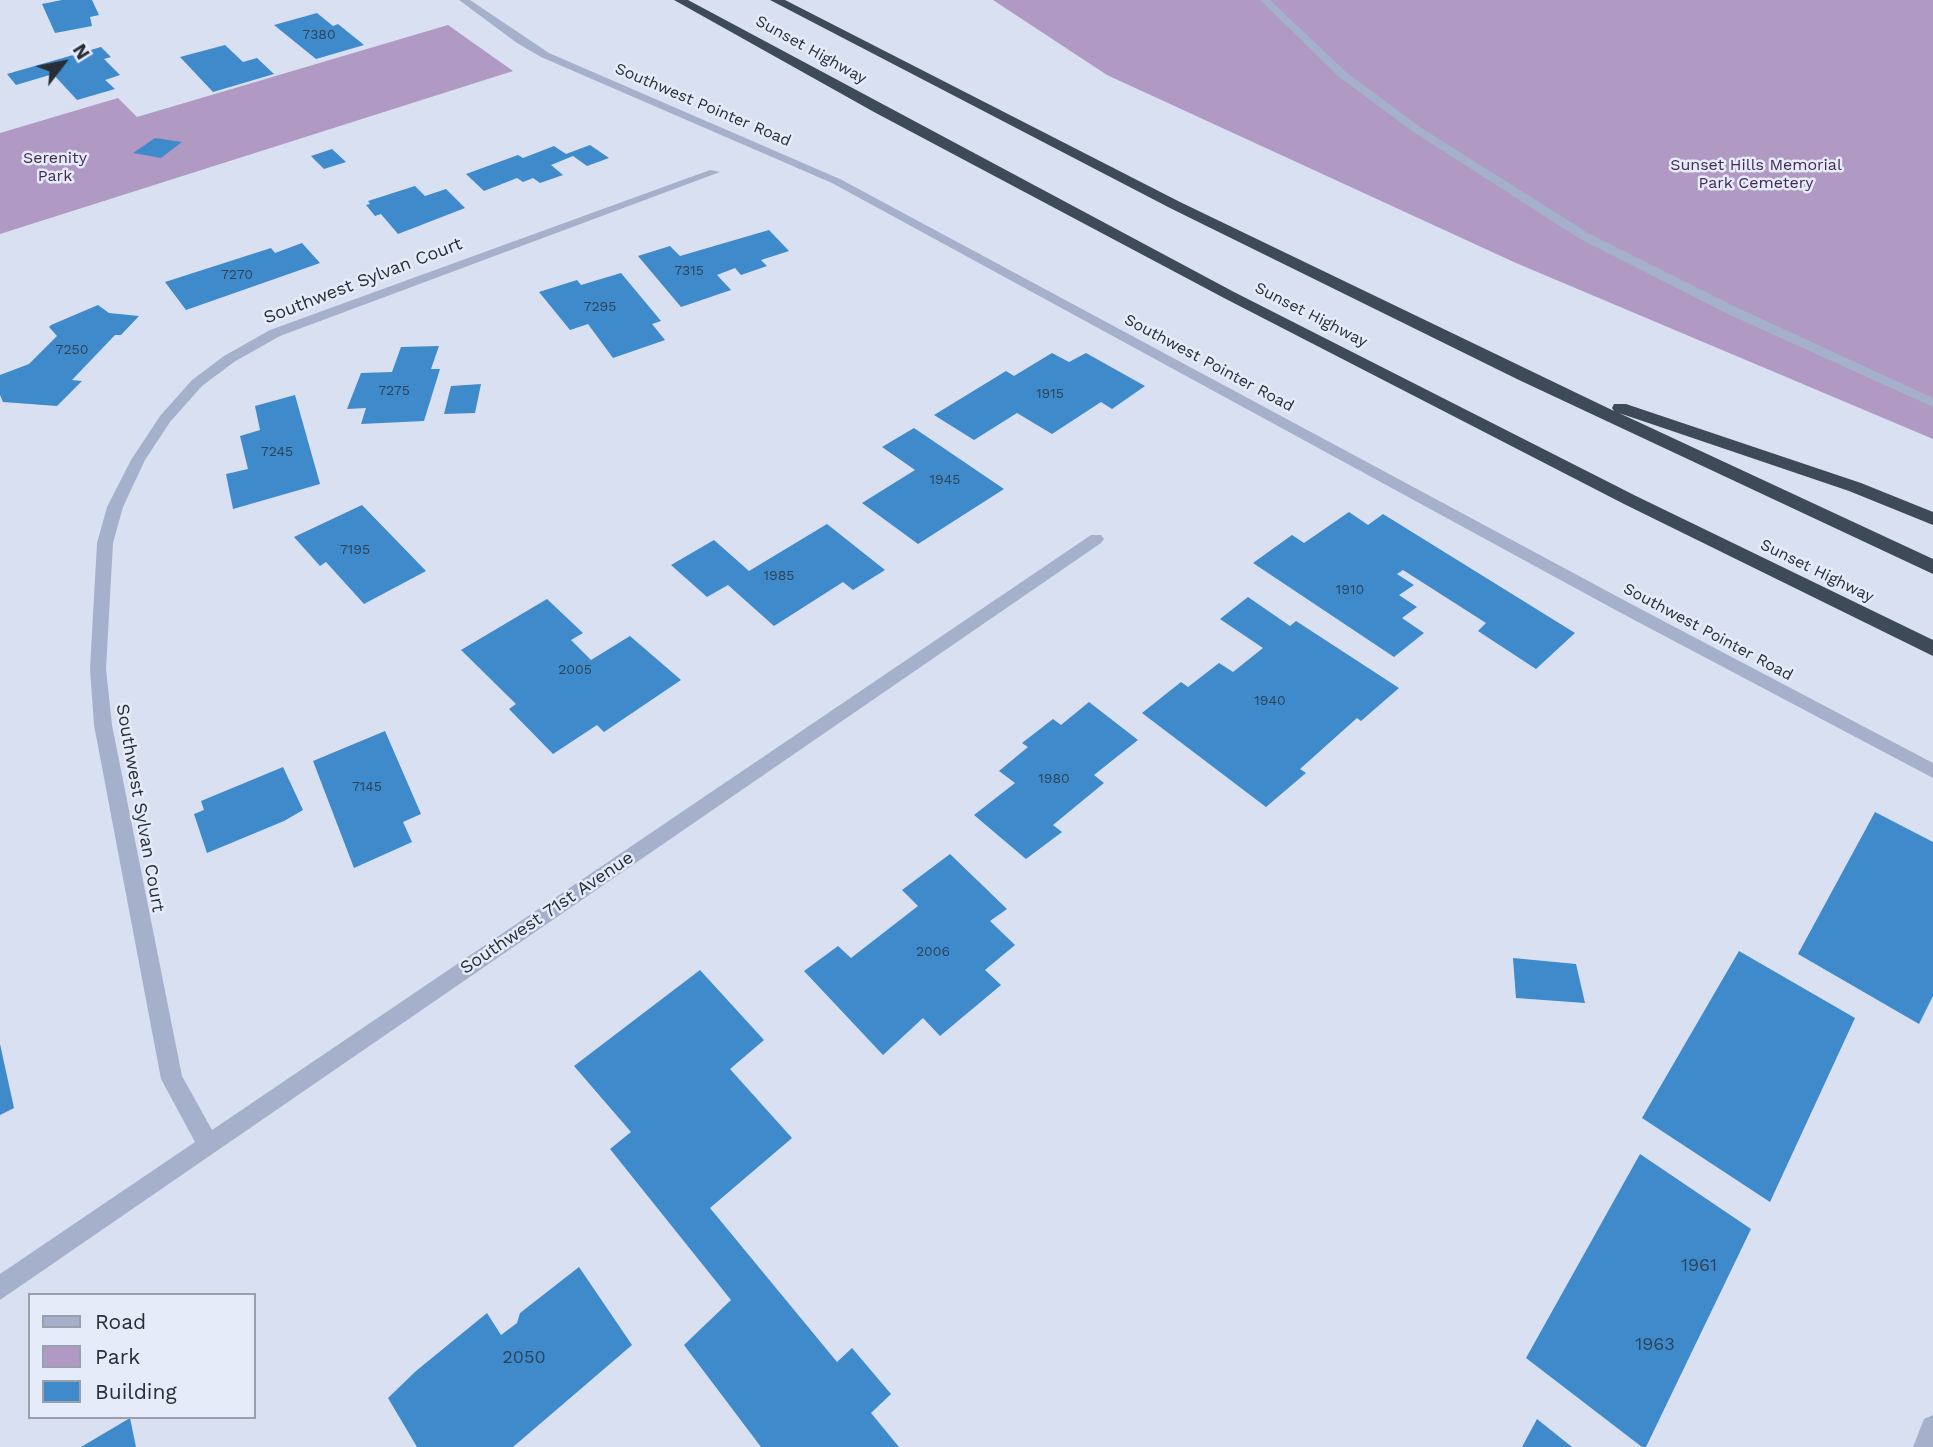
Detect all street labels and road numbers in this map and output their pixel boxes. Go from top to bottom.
street label: Sunset Highway [752,12,870,88]
street label: Southwest Pointer Road [612,59,794,151]
street label: Southwest Sylvan Court [261,233,465,329]
street label: Sunset Highway [1251,278,1371,352]
street label: Southwest Pointer Road [1121,310,1297,416]
street label: Sunset Highway [1757,535,1877,607]
street label: Southwest Pointer Road [1620,579,1796,685]
street label: Southwest Sylvan Court [111,702,169,914]
street label: Southwest 71st Avenue [456,847,638,979]

